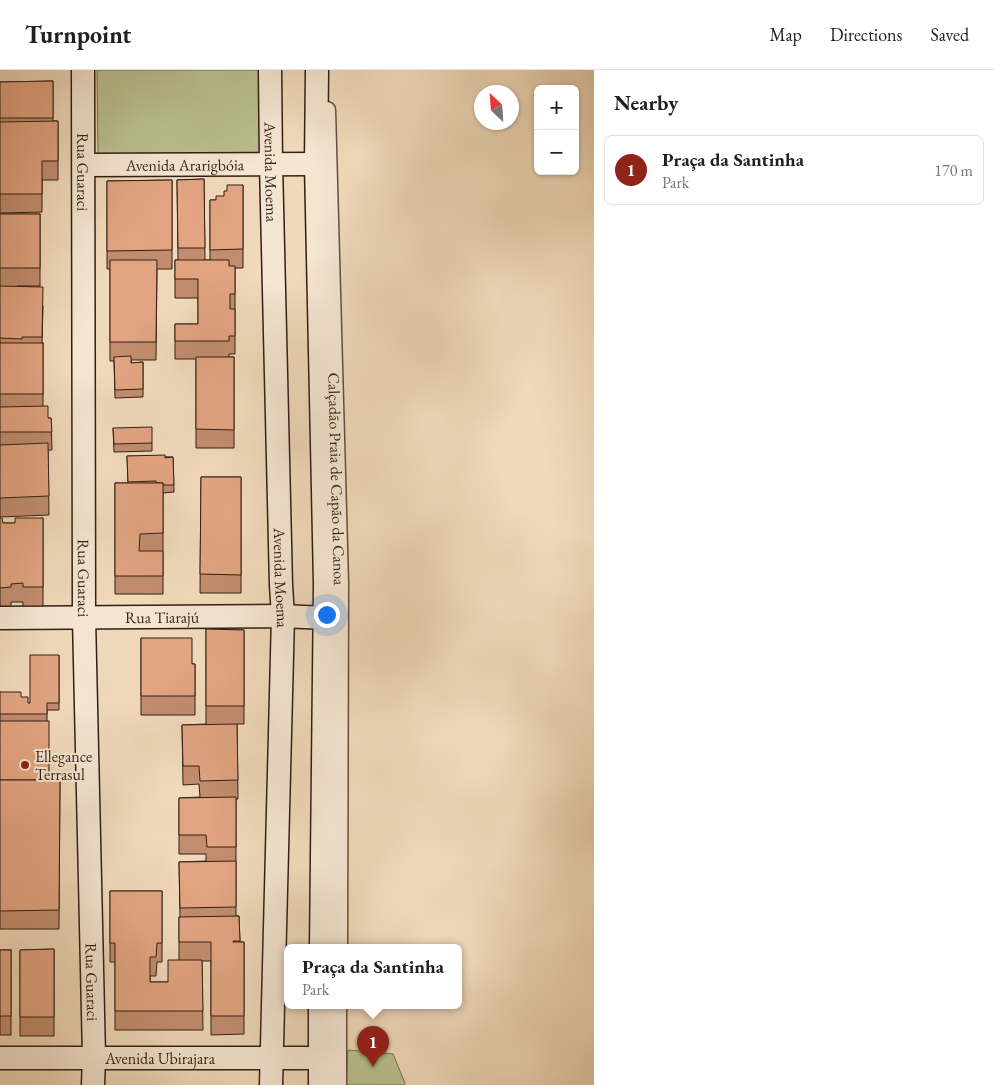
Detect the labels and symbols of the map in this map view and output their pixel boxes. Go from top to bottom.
north arrow [474,85,519,130]
street label: Avenida Moema [260,121,282,223]
street label: Rua Guaraci [72,133,93,211]
street label: Avenida Ararigbóia [125,154,245,176]
street label: Calçadão Praia de Capão da Canoa [323,372,350,586]
street label: Avenida Moema [269,527,293,629]
street label: Rua Guaraci [73,539,94,617]
your location [314,602,340,628]
street label: Rua Tiarajú [125,607,200,628]
place label: Ellegance Terrasul [35,746,92,785]
marker: Ellegance Terrasul [19,759,31,771]
street label: Rua Guaraci [80,943,103,1021]
pin: 1 [357,1026,389,1067]
street label: Avenida Ubirajara [104,1048,216,1069]

